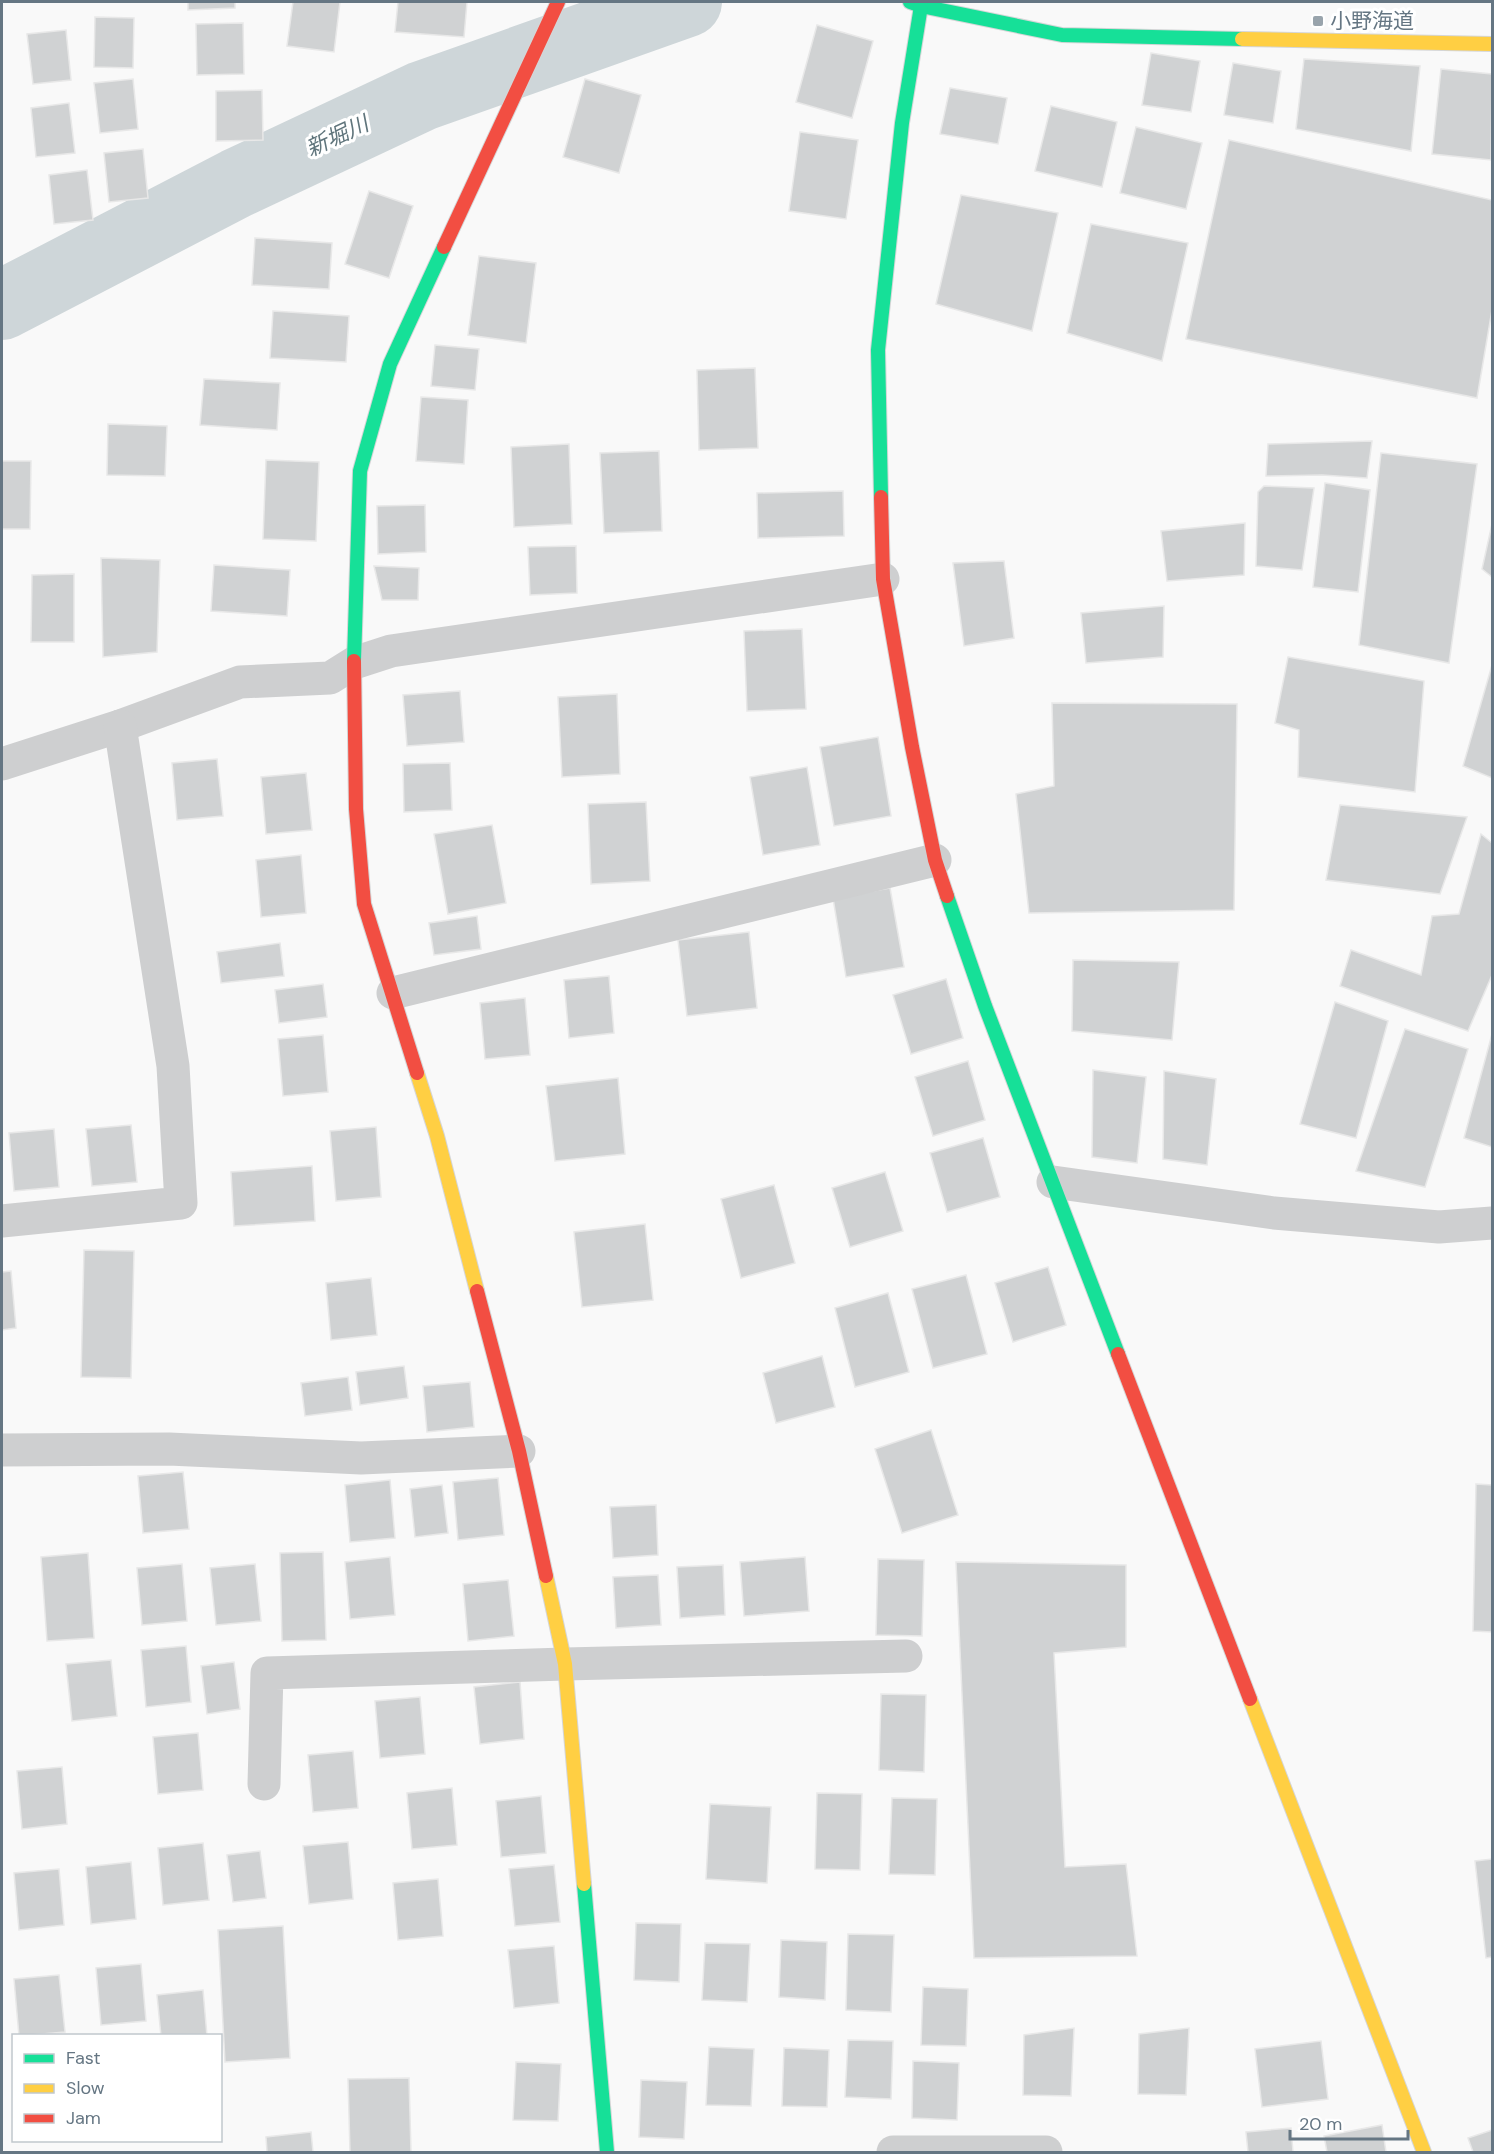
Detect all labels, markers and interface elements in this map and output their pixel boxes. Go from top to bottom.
place label: 小野海道 [1330,7,1414,35]
marker: 小野海道 [1311,14,1325,28]
water label: 新堀川 [301,108,375,163]
legend [12,2034,222,2142]
text: Fast [66,2046,101,2070]
text: Slow [66,2076,105,2100]
scale bar [1290,2103,1408,2141]
text: Jam [66,2106,101,2130]
text: 20 m [1299,2112,1342,2136]

